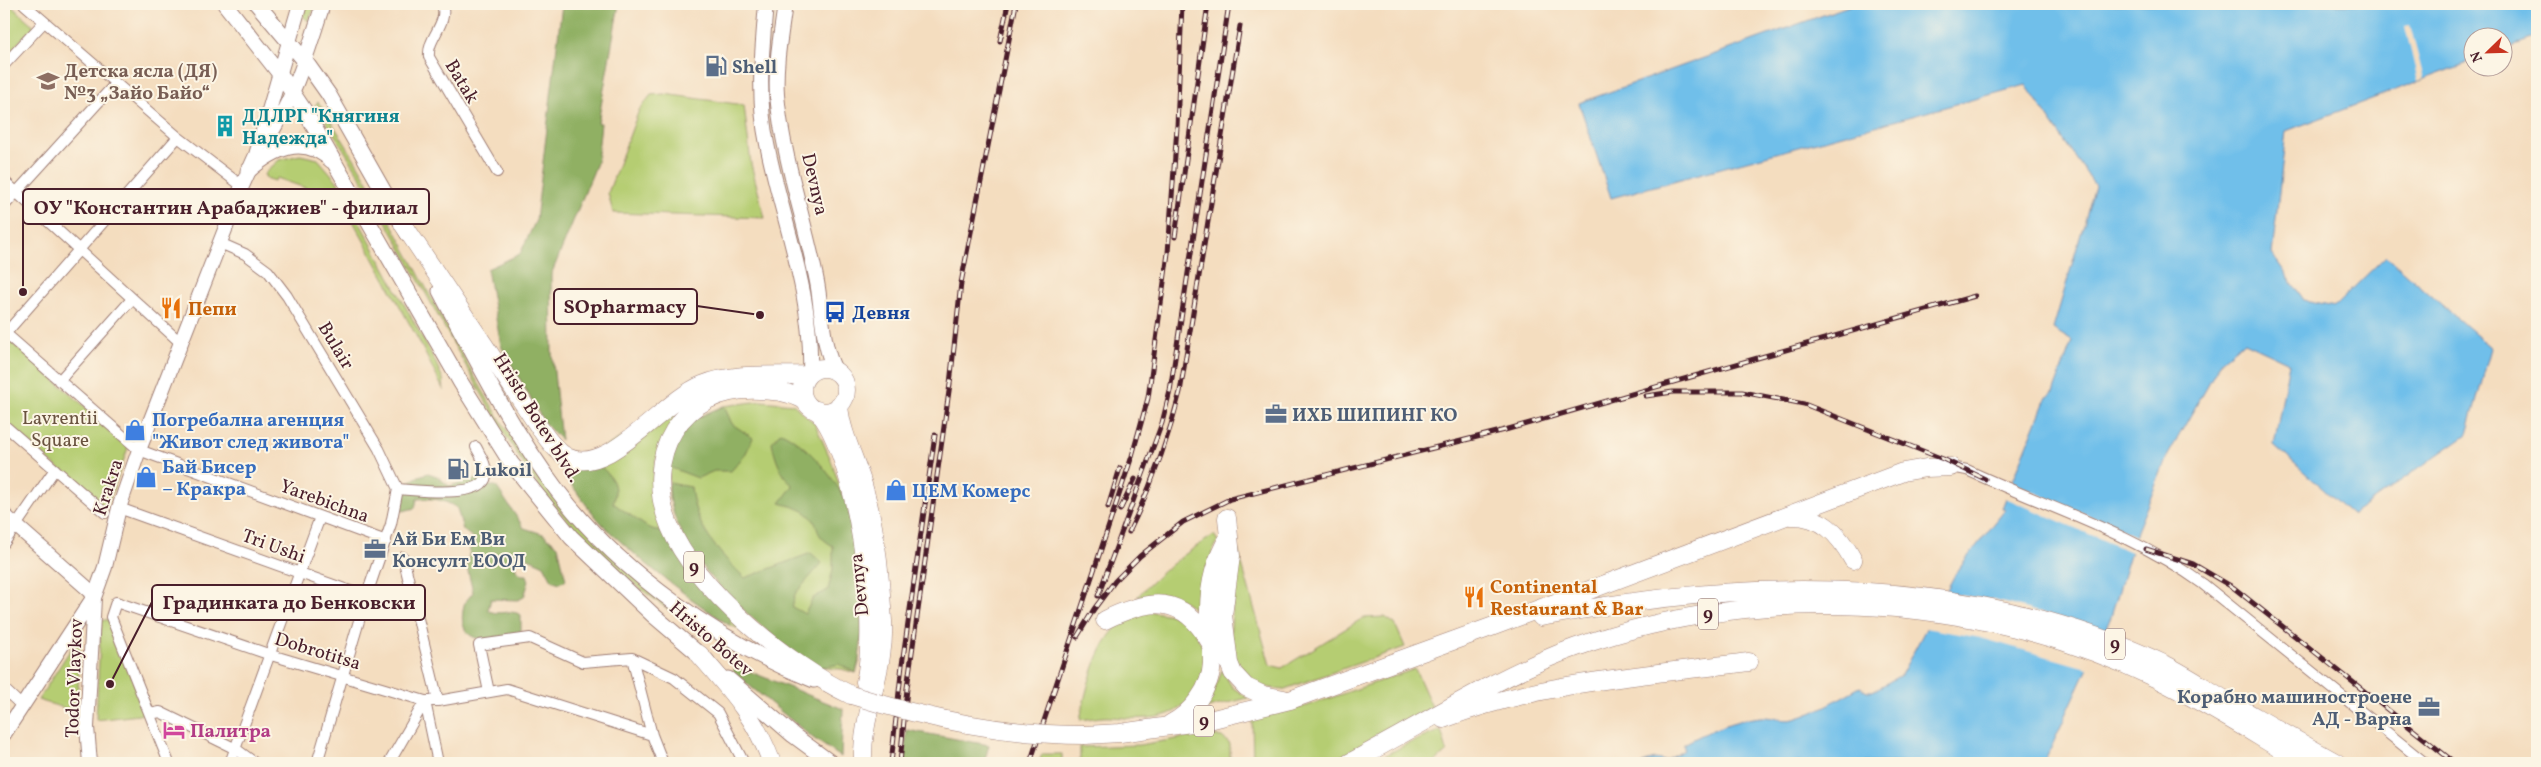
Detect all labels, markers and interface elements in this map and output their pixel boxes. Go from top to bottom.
north arrow [2464,28,2514,78]
text: N [2467,48,2488,65]
fuel station icon: Shell [703,53,729,79]
street label: Batak [438,55,485,109]
place label: Shell [732,55,777,81]
place label: Детска ясла (ДЯ) №3 „Зайо Байо“ [64,59,217,107]
school or university icon: Детска ясла (ДЯ) №3 „Зайо Байо“ [35,68,61,94]
place label: ДДЛРГ "Княгиня Надежда" [242,104,400,152]
building icon: ДДЛРГ "Княгиня Надежда" [212,113,238,139]
street label: Devnya [794,151,834,218]
callout: ОУ "Константин Арабаджиев" - филиал [23,189,429,224]
text: ОУ "Константин Арабаджиев" - филиал [34,195,419,223]
callout: SOpharmacy [554,289,697,324]
text: SOpharmacy [564,294,686,322]
restaurant icon: Пепи [158,295,184,321]
place label: Пепи [188,297,237,323]
bus stop icon: Девня [822,299,848,325]
place label: Девня [852,301,910,327]
street label: Bulair [311,317,360,375]
street label: Hristo Botev blvd. [486,348,587,488]
office icon: ИХБ ШИПИНГ КО [1263,401,1289,427]
place label: ИХБ ШИПИНГ КО [1292,403,1457,429]
park label: Lavrentii Square [22,406,98,454]
place label: Погребална агенция "Живот след живота" [152,408,349,456]
shop icon: Погребална агенция "Живот след живота" [122,417,148,443]
place label: Бай Бисер – Кракра [162,455,256,503]
street label: Krakra [88,456,130,519]
fuel station icon: Lukoil [445,456,471,482]
place label: Lukoil [474,458,532,484]
shop icon: Бай Бисер – Кракра [133,464,159,490]
street label: Yarebichna [276,474,373,530]
shop icon: ЦЕМ Комерс [883,477,909,503]
place label: ЦЕМ Комерс [912,479,1031,505]
street label: Tri Ushi [238,523,309,570]
place label: Ай Би Ем Ви Консулт ЕООД [392,527,526,575]
office icon: Ай Би Ем Ви Консулт ЕООД [362,536,388,562]
road number: 9 [684,552,704,582]
street label: Devnya [844,552,876,618]
place label: Continental Restaurant & Bar [1490,575,1644,623]
restaurant icon: Continental Restaurant & Bar [1461,584,1487,610]
callout: Градинката до Бенковски [152,585,425,620]
text: Градинката до Бенковски [162,590,416,618]
street label: Hristo Botev [663,596,758,683]
road number: 9 [1698,598,1718,630]
street label: Todor Vlaykov [60,618,90,738]
street label: Dobrotitsa [271,626,364,677]
road number: 9 [2105,629,2125,660]
place label: Корабно машиностроене АД - Варна [2177,685,2412,733]
office icon: Корабно машиностроене АД - Варна [2416,694,2442,720]
road number: 9 [1194,706,1214,736]
hotel icon: Палитра [161,717,187,743]
place label: Палитра [190,719,271,745]

